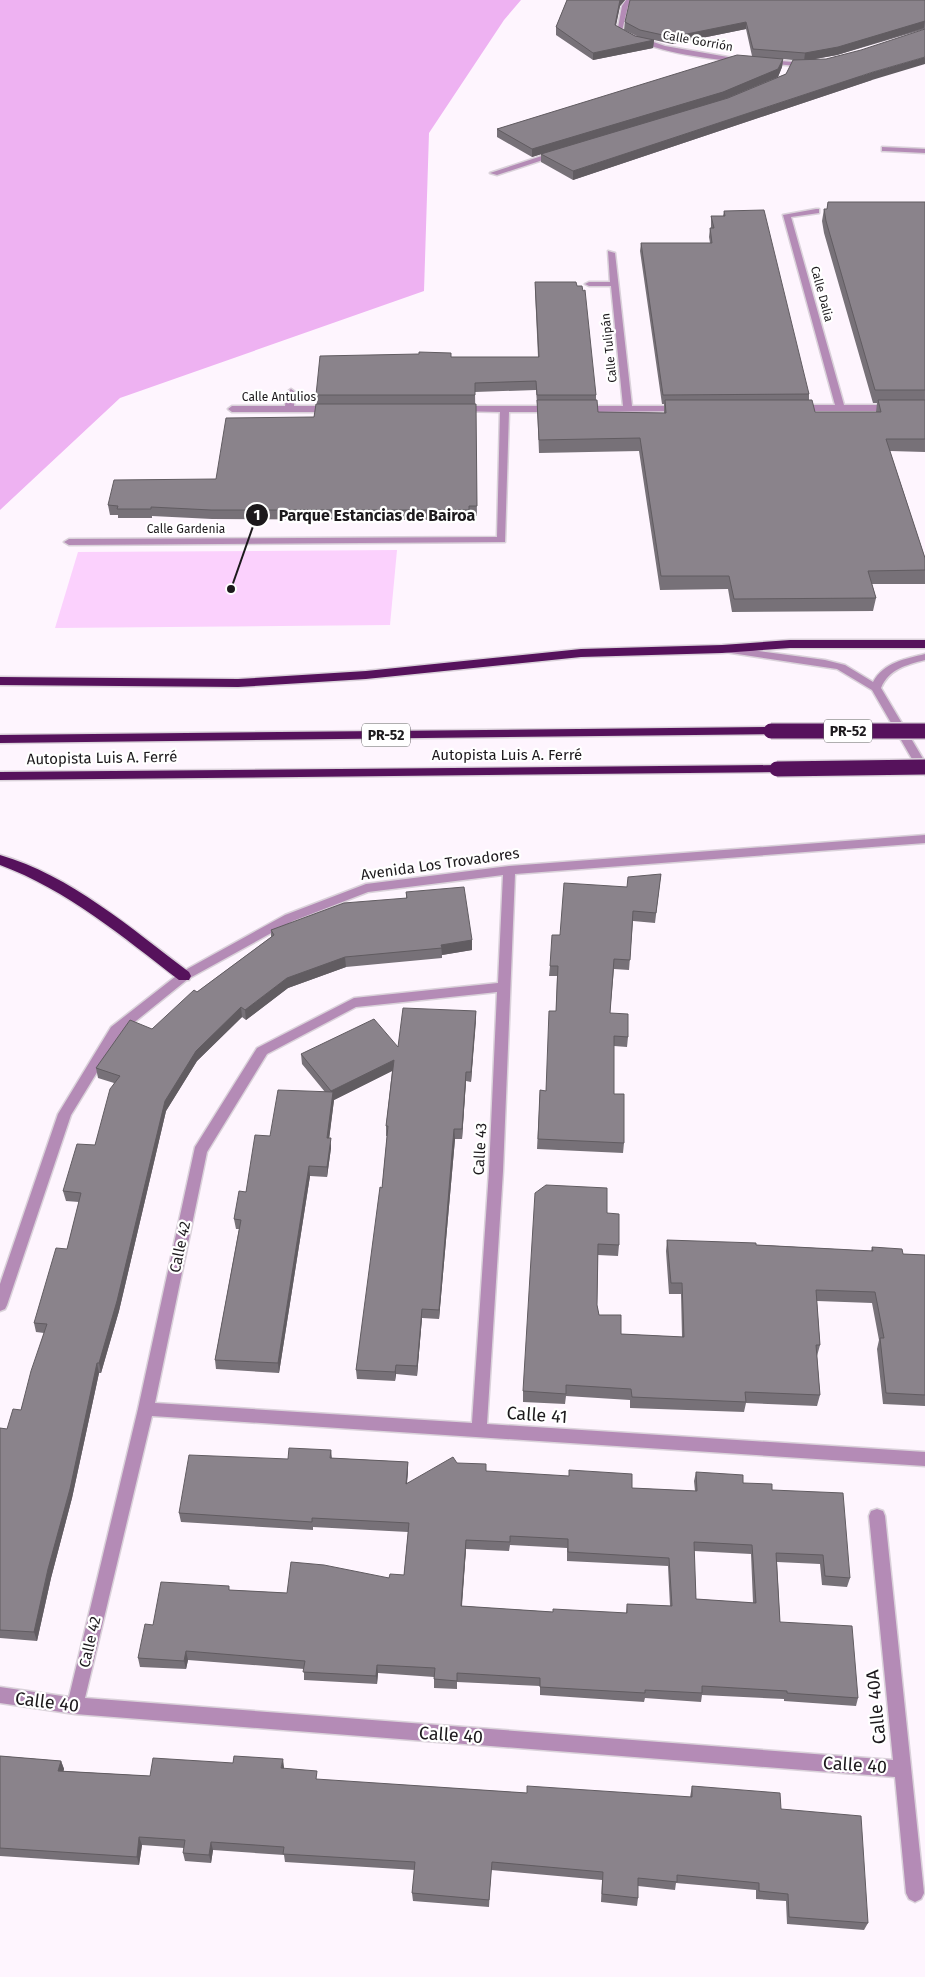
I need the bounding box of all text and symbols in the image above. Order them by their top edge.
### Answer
street label: Calle Gorrión [662,28,734,54]
street label: Calle Dalia [808,265,836,323]
street label: Calle Tulipán [598,313,620,383]
street label: Calle Antulios [242,390,317,404]
callout: Parque Estancias de Bairoa [244,499,486,530]
text: 1 [254,506,260,524]
text: Parque Estancias de Bairoa [279,506,475,525]
street label: Calle Gardenia [147,522,225,536]
road number: PR-52 [824,719,872,742]
road number: PR-52 [362,724,410,746]
street label: Autopista Luis A. Ferré [432,746,582,764]
street label: Autopista Luis A. Ferré [27,748,177,768]
street label: Avenida Los Trovadores [360,844,520,884]
street label: Calle 43 [470,1122,490,1176]
street label: Calle 42 [166,1220,194,1274]
street label: Calle 41 [506,1402,568,1428]
street label: Calle 42 [75,1615,105,1669]
street label: Calle 40A [861,1668,891,1745]
street label: Calle 40 [14,1687,80,1717]
street label: Calle 40 [418,1722,484,1748]
street label: Calle 40 [822,1752,888,1778]

